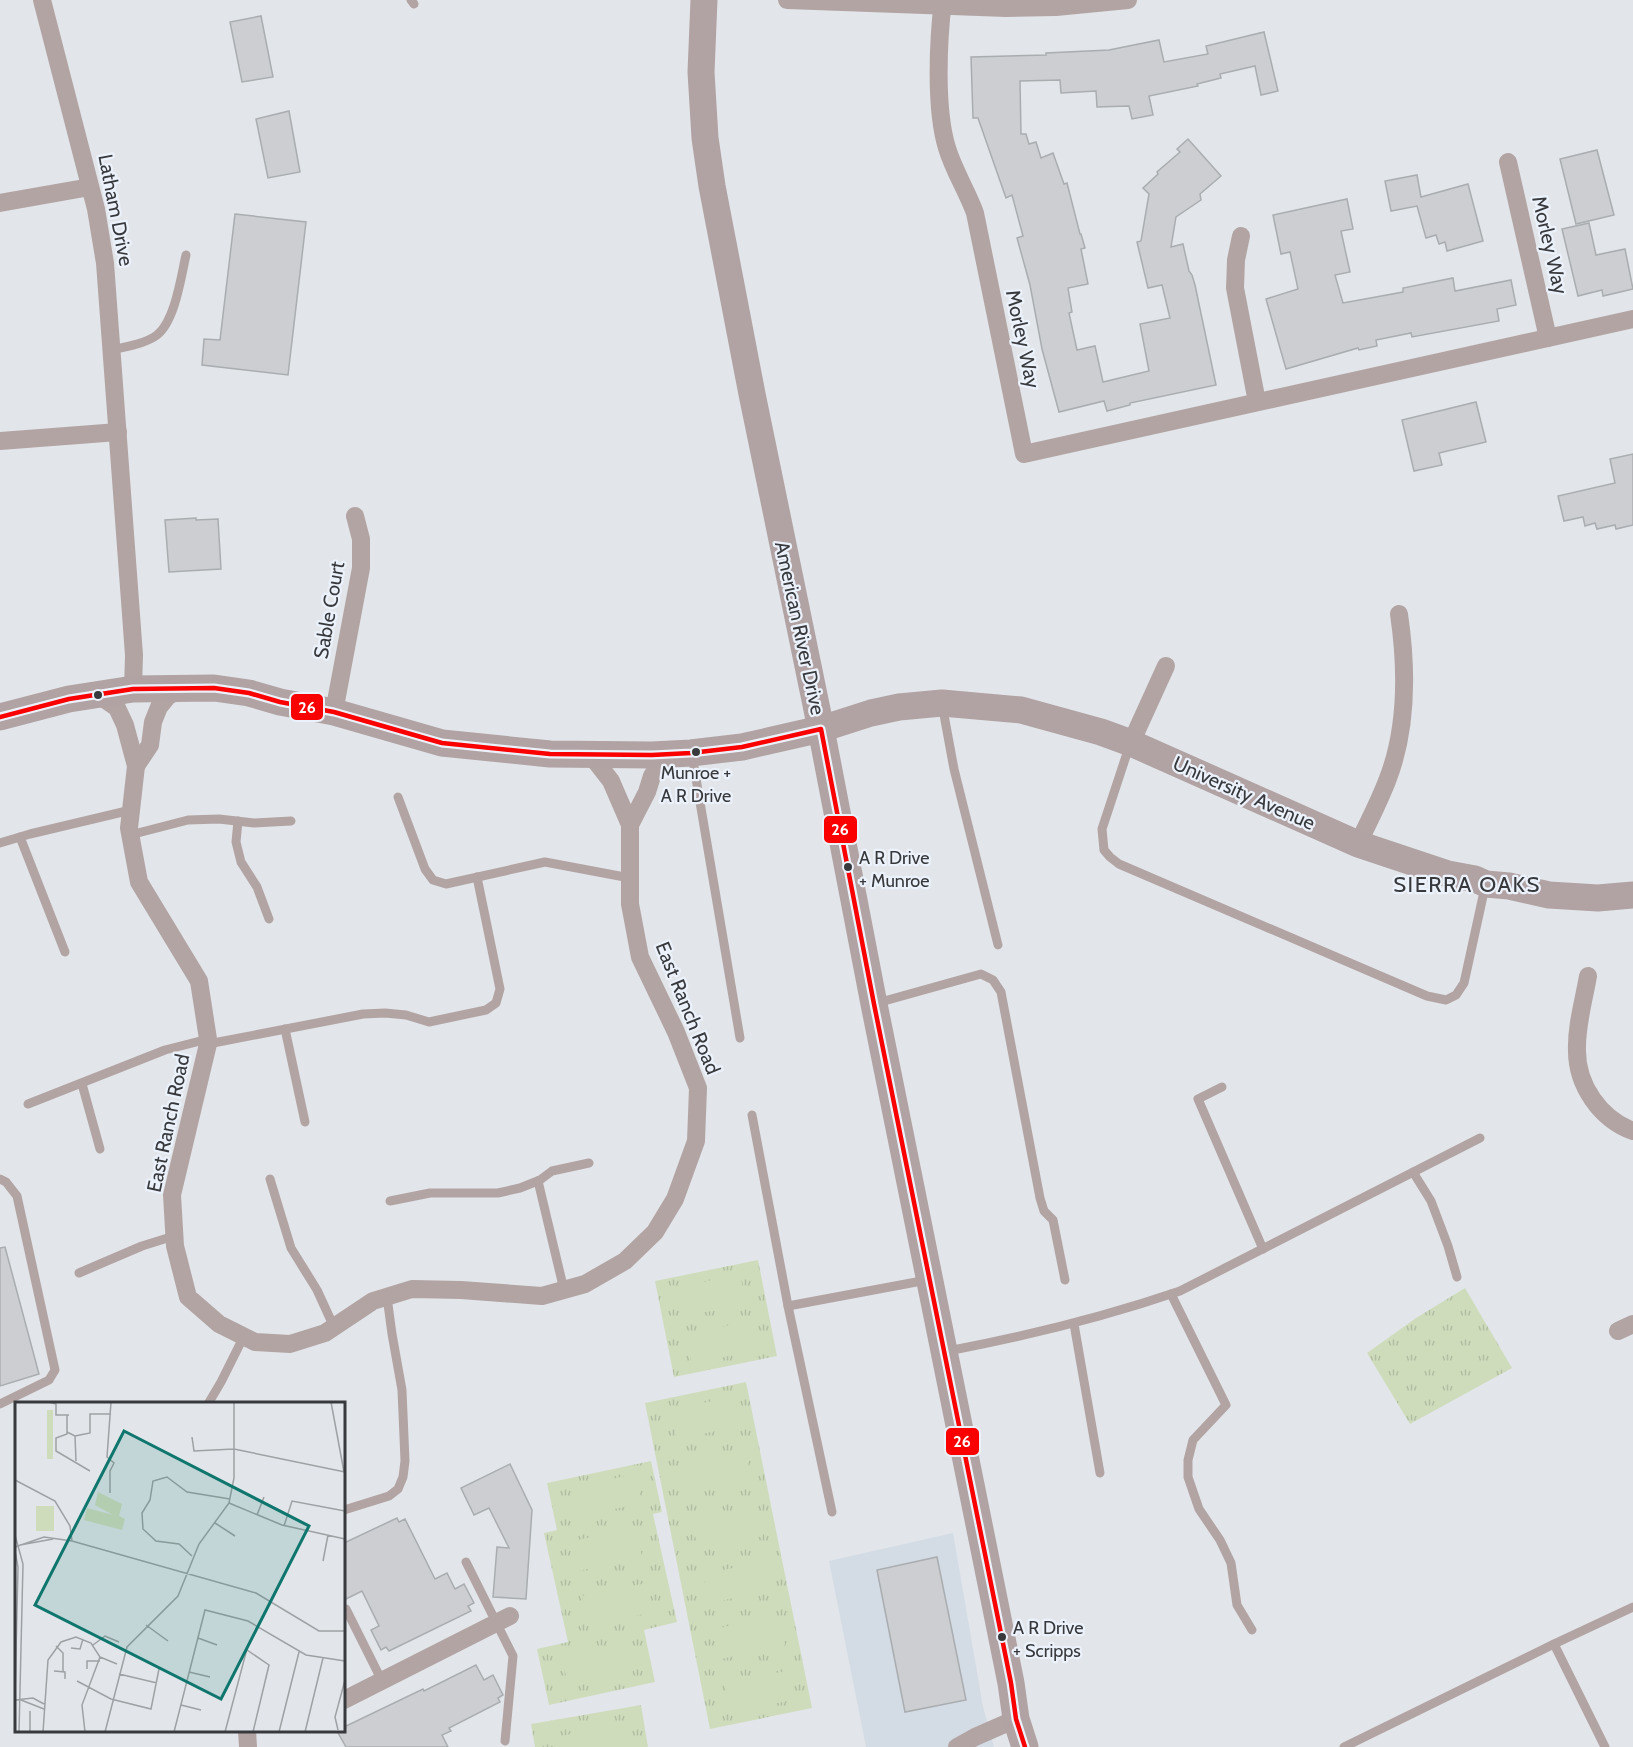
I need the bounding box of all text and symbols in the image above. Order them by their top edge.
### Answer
street label: Latham Drive [93,152,139,268]
street label: Morley Way [1527,194,1573,296]
street label: Morley Way [1001,288,1045,390]
street label: American River Drive [770,539,830,717]
street label: Sable Court [309,559,349,661]
unlabelled marker [92,689,104,701]
line badge: 26 [290,693,324,721]
text: 26 [298,698,316,717]
marker: Munroe + A R Drive [690,746,702,758]
street label: University Avenue [1169,751,1319,835]
place label: Munroe + A R Drive [661,762,731,807]
line badge: 26 [823,815,858,844]
text: 26 [831,820,849,839]
place label: A R Drive + Munroe [859,847,929,892]
marker: A R Drive + Munroe [842,861,854,873]
district label: SIERRA OAKS [1393,871,1541,898]
street label: East Ranch Road [651,938,725,1078]
street label: East Ranch Road [142,1052,194,1194]
inset map [15,1402,345,1732]
line badge: 26 [945,1427,980,1456]
text: 26 [953,1432,971,1451]
place label: A R Drive + Scripps [1013,1617,1083,1662]
marker: A R Drive + Scripps [996,1631,1008,1643]

